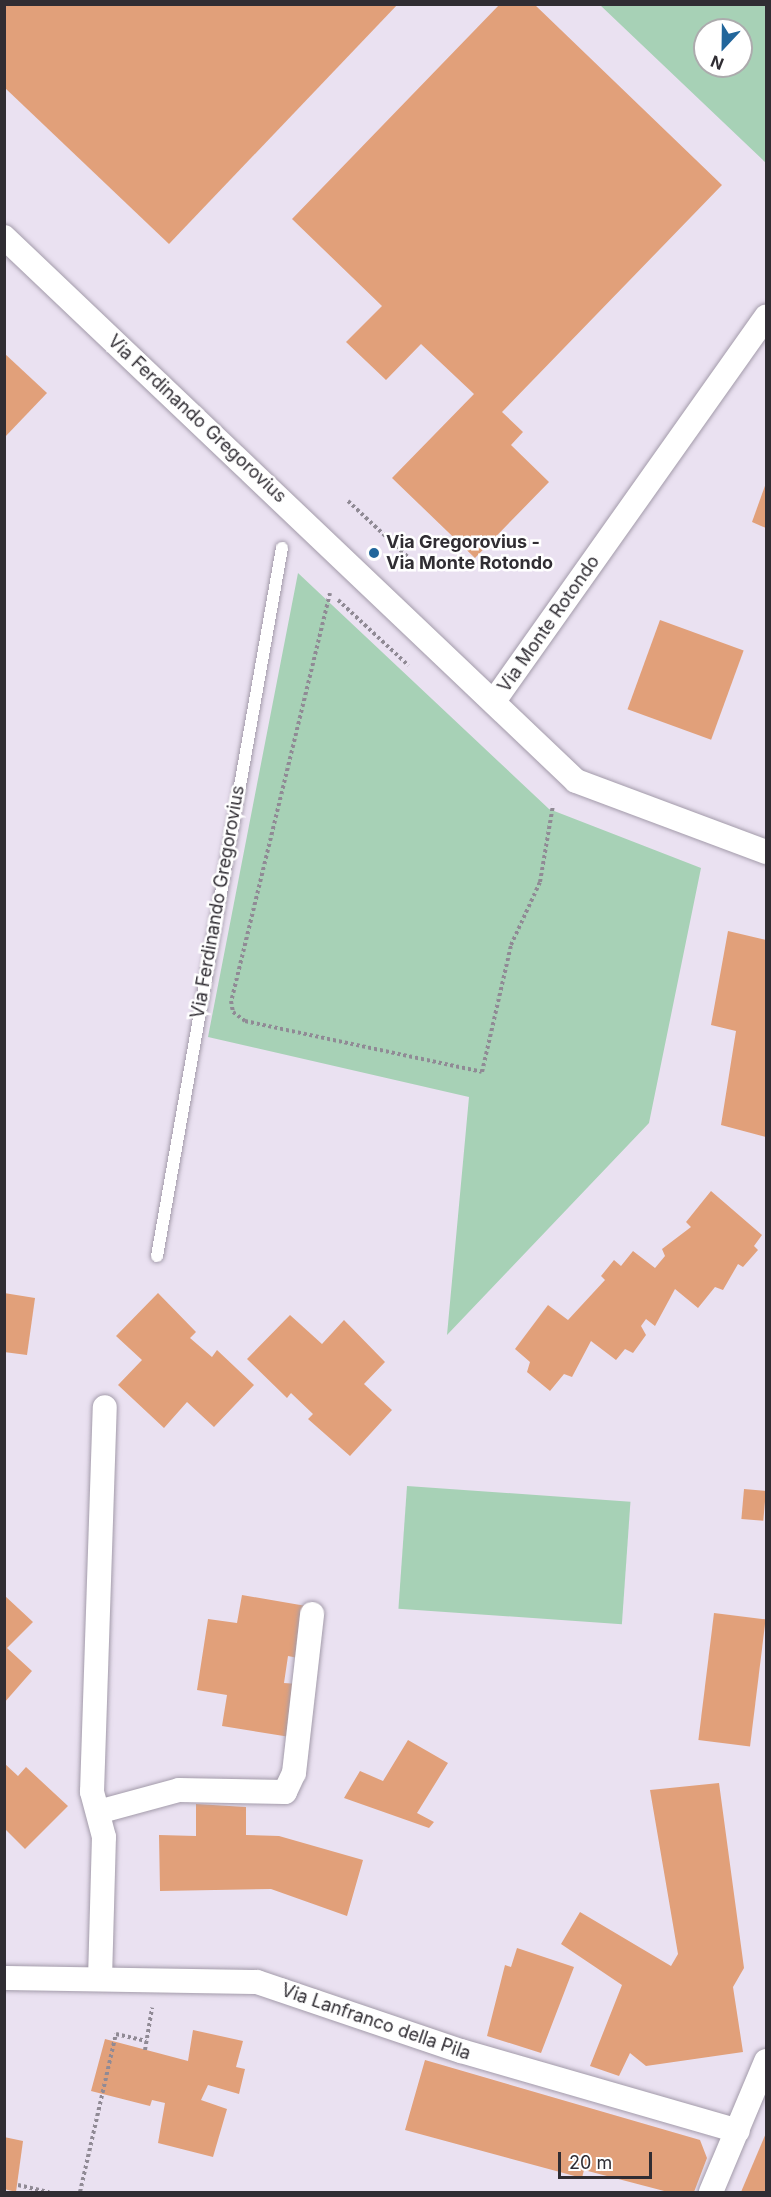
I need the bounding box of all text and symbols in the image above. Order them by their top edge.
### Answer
north arrow [693,18,753,78]
text: N [708,51,726,74]
street label: Via Ferdinando Gregorovius [103,331,291,507]
place label: Via Gregorovius - Via Monte Rotondo [386,532,553,574]
marker: Via Gregorovius - Via Monte Rotondo [367,546,381,560]
street label: Via Monte Rotondo [494,551,604,697]
street label: Via Ferdinando Gregorovius [187,784,249,1020]
street label: Via Lanfranco della Pila [278,1979,474,2065]
scale bar [561,2140,656,2178]
text: 20 m [569,2152,612,2173]

